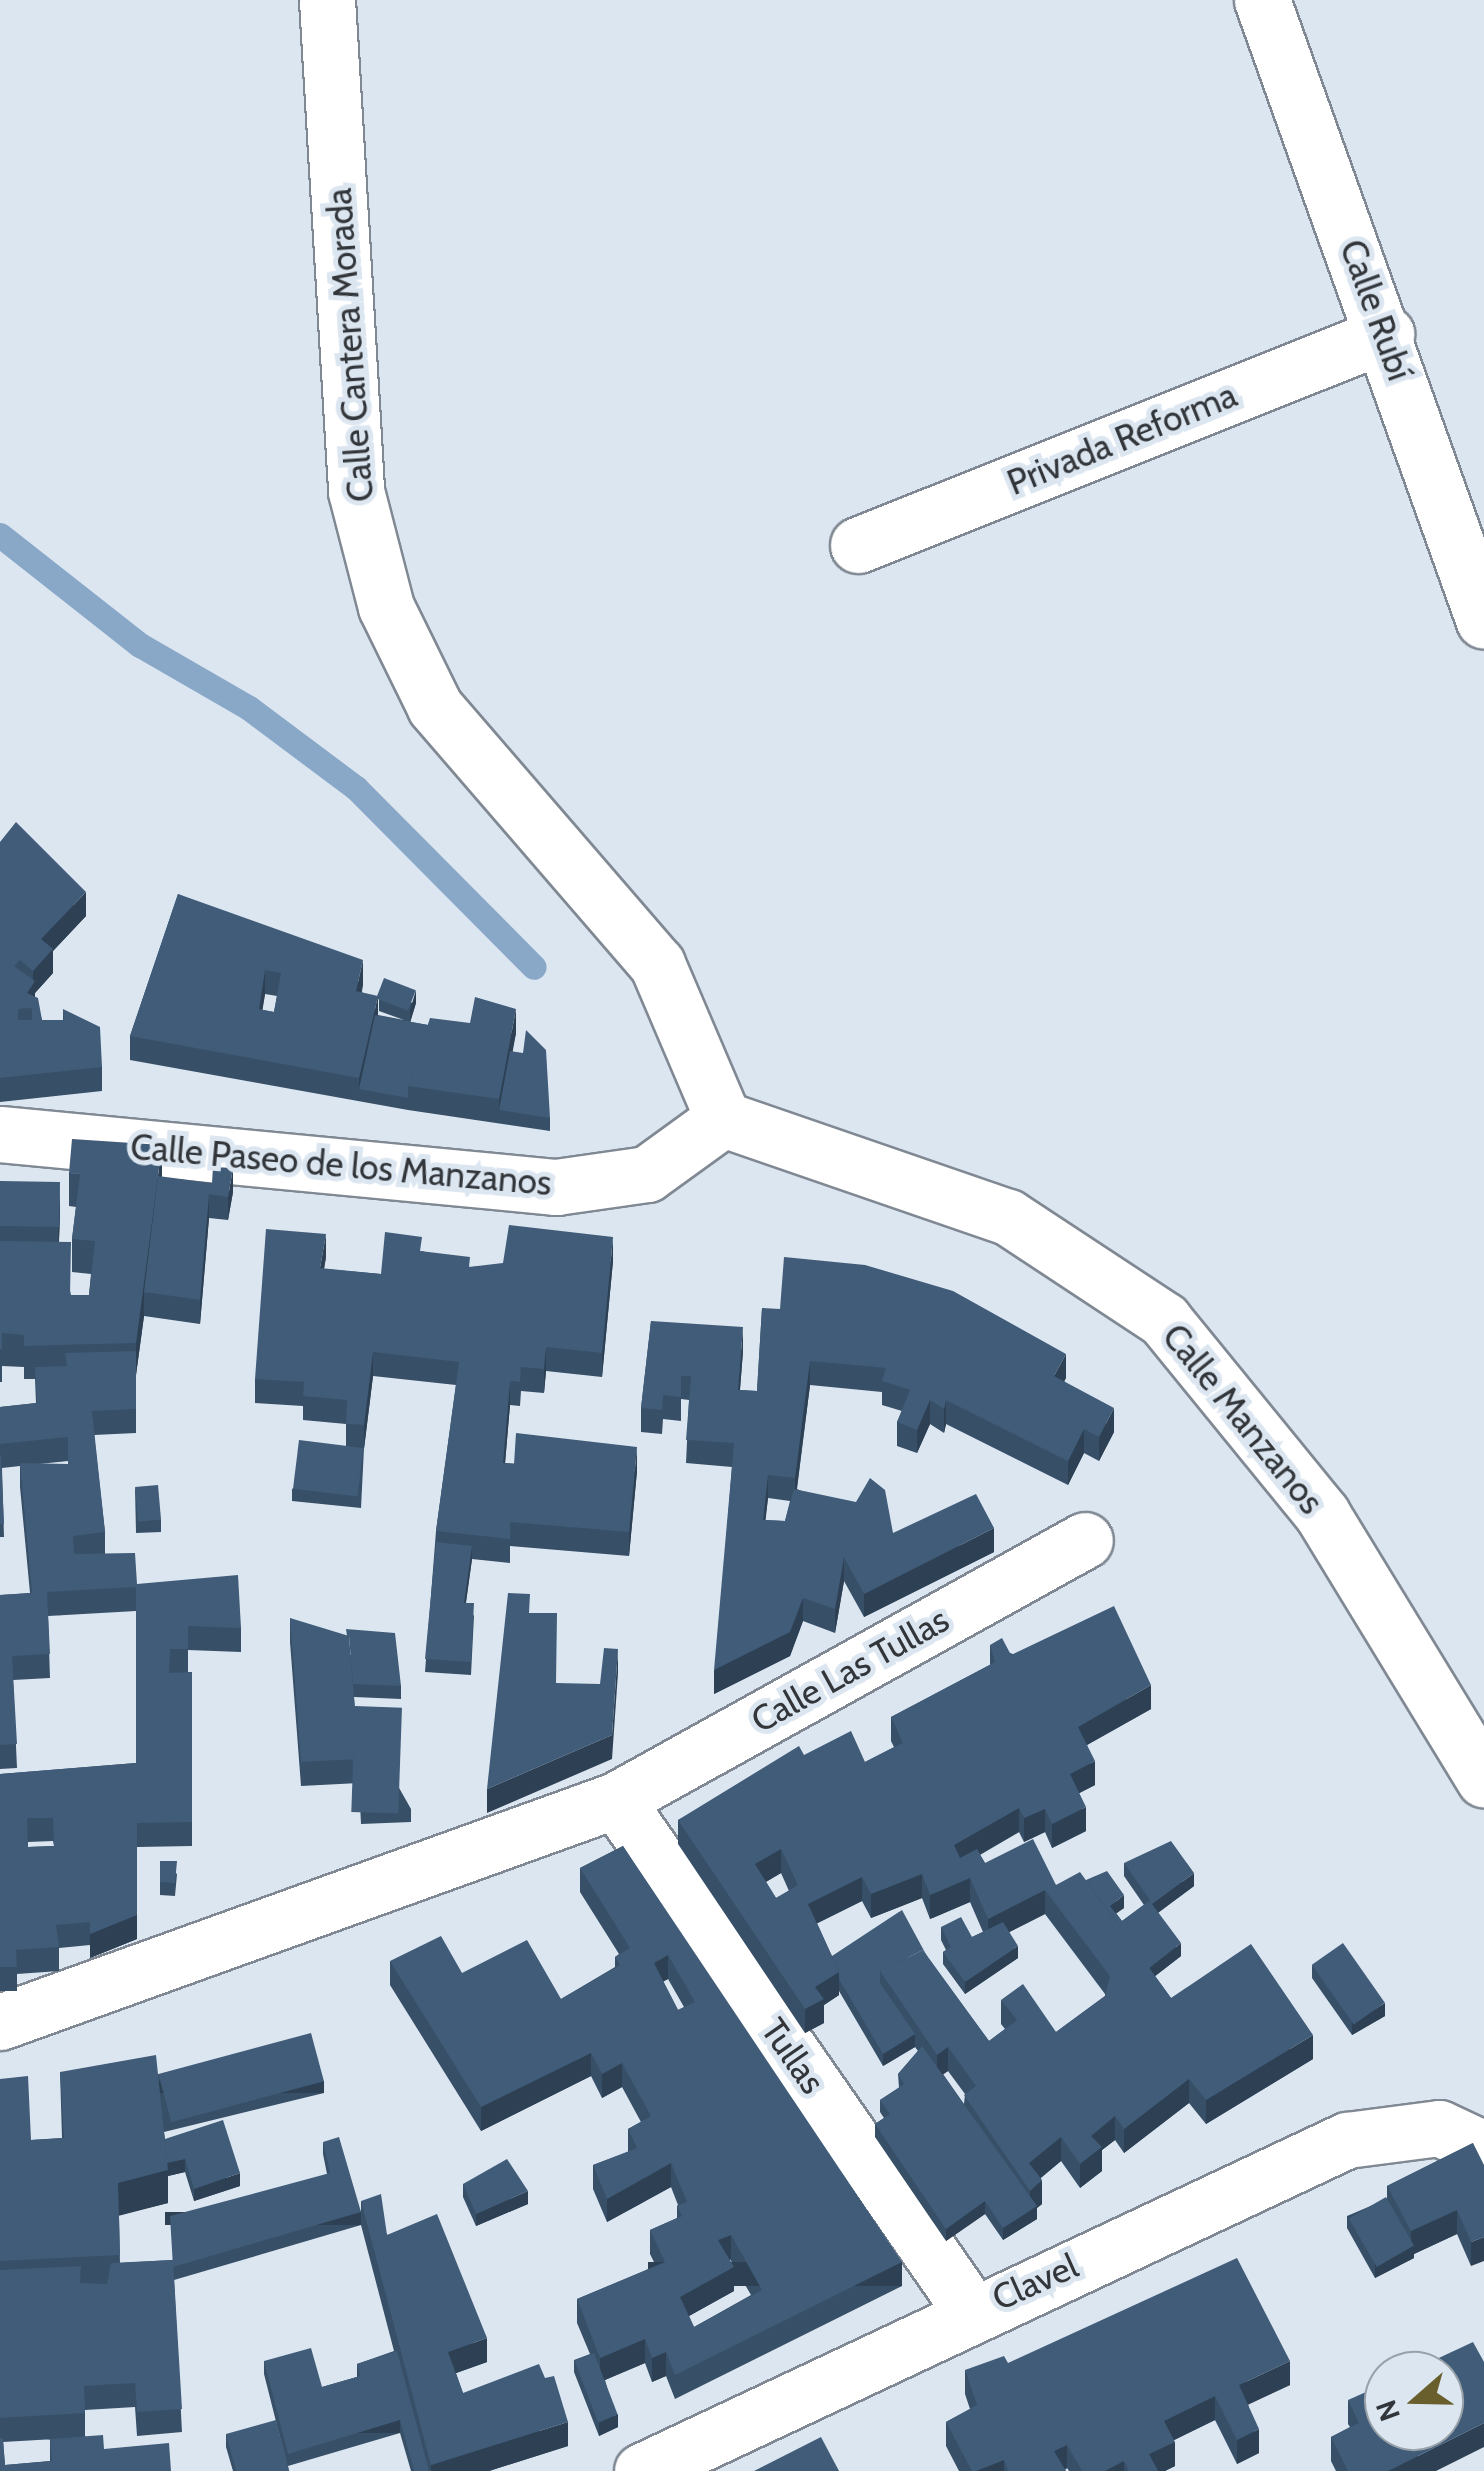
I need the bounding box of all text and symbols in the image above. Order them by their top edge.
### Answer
street label: Calle Cantera Morada [318,187,382,503]
street label: Calle Rubí [1331,234,1421,386]
street label: Privada Reforma [1001,374,1243,504]
street label: Calle Paseo de los Manzanos [129,1126,553,1204]
street label: Calle Manzanos [1154,1316,1332,1522]
street label: Calle Las Tullas [744,1599,956,1741]
street label: Tullas [752,2010,834,2102]
street label: Clavel [986,2245,1084,2319]
north arrow [1364,2351,1464,2451]
text: N [1368,2395,1407,2426]

